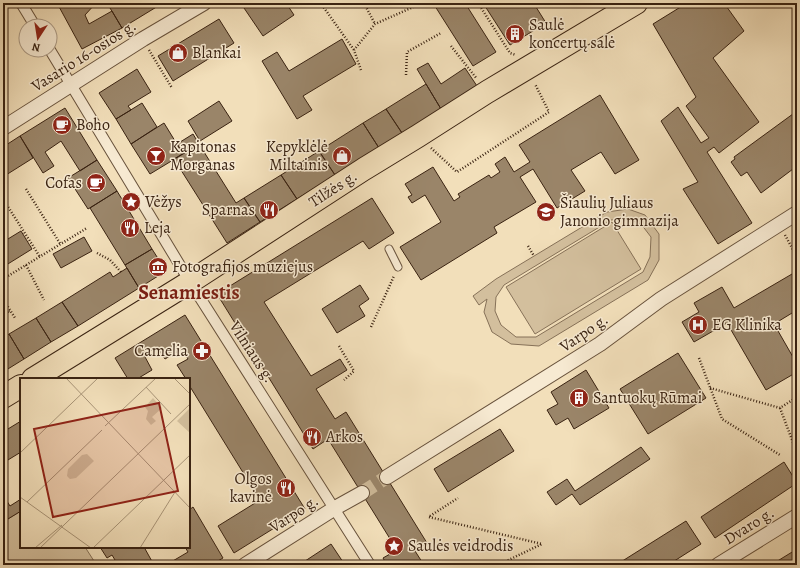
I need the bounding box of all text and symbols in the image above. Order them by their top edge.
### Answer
place label: Saulė koncertų salė [529,14,615,54]
street label: Vasario 16-osios g. [26,15,141,98]
north arrow [18,18,58,58]
building icon: Saulė koncertų salė [504,23,526,45]
text: N [31,39,42,55]
shop icon: Blankai [167,42,189,64]
place label: Blankai [192,42,241,64]
cafe icon: Boho [51,114,73,136]
place label: Boho [76,114,110,136]
place label: Kapitonas Morganas [170,136,236,176]
place label: Kepyklėlė Miltainis [266,136,328,176]
bar icon: Kapitonas Morganas [145,145,167,167]
shop icon: Kepyklėlė Miltainis [331,145,353,167]
street label: Tilžės g. [304,165,362,213]
place label: Cofas [45,172,82,194]
cafe icon: Cofas [85,172,107,194]
place icon: Vėžys [120,191,142,213]
place label: Vėžys [144,191,182,213]
place label: Šiaulių Juliaus Janonio gimnazija [560,192,679,232]
place label: Sparnas [202,199,255,221]
restaurant icon: Sparnas [258,199,280,221]
school or university icon: Šiaulių Juliaus Janonio gimnazija [535,201,557,223]
restaurant icon: Leja [119,217,141,239]
place label: Leja [144,217,171,239]
museum icon: Fotografijos muziejus [147,256,169,278]
place label: Fotografijos muziejus [172,256,313,278]
district label: Senamiestis [138,279,240,306]
street label: Varpo g. [554,309,613,358]
hospital icon: EG Klinika [687,314,709,336]
place label: EG Klinika [712,314,782,336]
street label: Vilniaus g. [223,316,280,387]
place label: Camelia [134,340,189,362]
pharmacy icon: Camelia [191,340,213,362]
inset map [20,378,190,548]
building icon: Santuokų Rūmai [568,387,590,409]
place label: Santuokų Rūmai [593,387,702,409]
restaurant icon: Arkos [301,426,323,448]
place label: Arkos [325,426,363,448]
place label: Olgos kavinė [230,468,272,508]
restaurant icon: Olgos kavinė [275,477,297,499]
street label: Varpo g. [264,490,323,539]
street label: Dvaro g. [720,502,778,550]
place icon: Saulės veidrodis [383,535,405,557]
place label: Saulės veidrodis [408,535,514,557]

